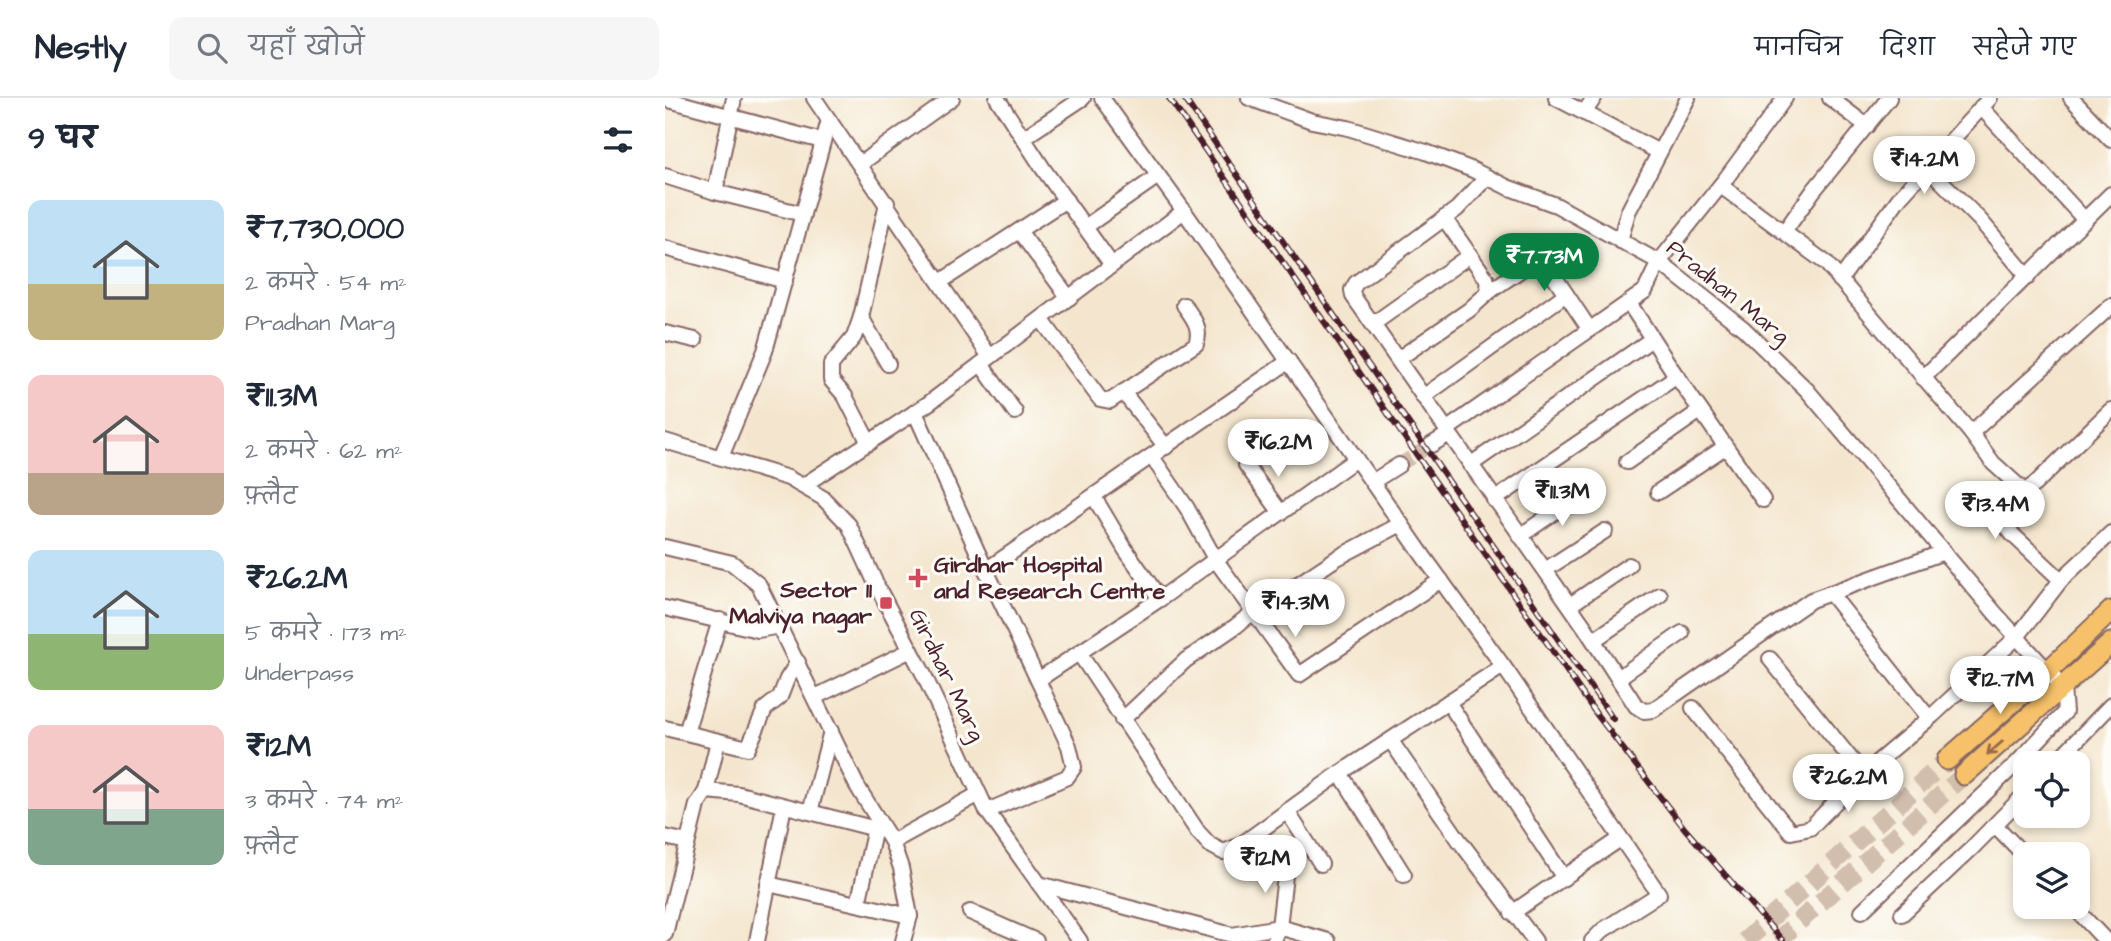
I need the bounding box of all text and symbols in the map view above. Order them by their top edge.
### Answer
search box [169,17,659,80]
text: Nestly [35,25,127,71]
icon: search [193,29,231,67]
text: यहाँ खोजें [249,29,364,65]
text: मानचित्र [1754,31,1842,65]
text: दिशा [1880,31,1935,65]
text: सहेजे गए [1973,31,2076,65]
text: 9 घर [28,118,97,160]
icon: filters [599,121,637,159]
pin: ₹14.2M [1867,136,1981,196]
text: ₹14.2M [1889,143,1959,175]
text: ₹7,730,000 [245,208,404,250]
icon: home [84,228,168,312]
street label: Pradhan Marg [1659,232,1796,352]
pin: ₹7.73M [1487,234,1601,293]
text: ₹7.73M [1505,240,1583,272]
text: 2 कमरे · 54 m² [245,267,407,299]
text: Pradhan Marg [245,307,395,339]
text: ₹11.3M [245,376,318,418]
icon: home [84,403,168,487]
pin: ₹16.2M [1221,420,1335,479]
text: ₹16.2M [1244,426,1312,458]
text: 2 कमरे · 62 m² [245,435,403,467]
pin: ₹11.3M [1505,468,1619,528]
text: ₹11.3M [1534,475,1590,507]
text: फ़्लैट [245,481,297,513]
pin: ₹13.4M [1938,482,2052,541]
text: ₹13.4M [1961,488,2029,520]
place label: Girdhar Hospital and Research Centre [933,549,1166,607]
text: ₹26.2M [245,558,348,600]
marker: Girdhar Hospital and Research Centre [908,568,928,588]
place label: Sector 11 Malviya nagar [729,574,872,634]
icon: home [84,578,168,662]
pin: ₹14.3M [1238,580,1352,639]
text: ₹14.3M [1261,586,1329,618]
marker: Sector 11 Malviya nagar [878,595,894,611]
street label: Girdhar Marg [900,603,993,747]
text: 5 कमरे · 173 m² [245,617,407,649]
pin: ₹12.7M [1943,656,2057,716]
text: Underpass [245,657,354,689]
text: ₹12.7M [1966,663,2034,695]
text: ₹12M [245,726,311,768]
one-way arrow [1986,740,2004,756]
map controls [2013,751,2090,919]
button: locate [2013,751,2090,828]
icon: home [84,753,168,837]
pin: ₹26.2M [1791,754,1905,814]
text: ₹26.2M [1809,761,1887,793]
text: 3 कमरे · 74 m² [245,785,403,817]
text: फ़्लैट [245,831,297,863]
pin: ₹12M [1224,836,1306,895]
text: ₹12M [1240,842,1290,874]
button: layers [2013,842,2090,919]

